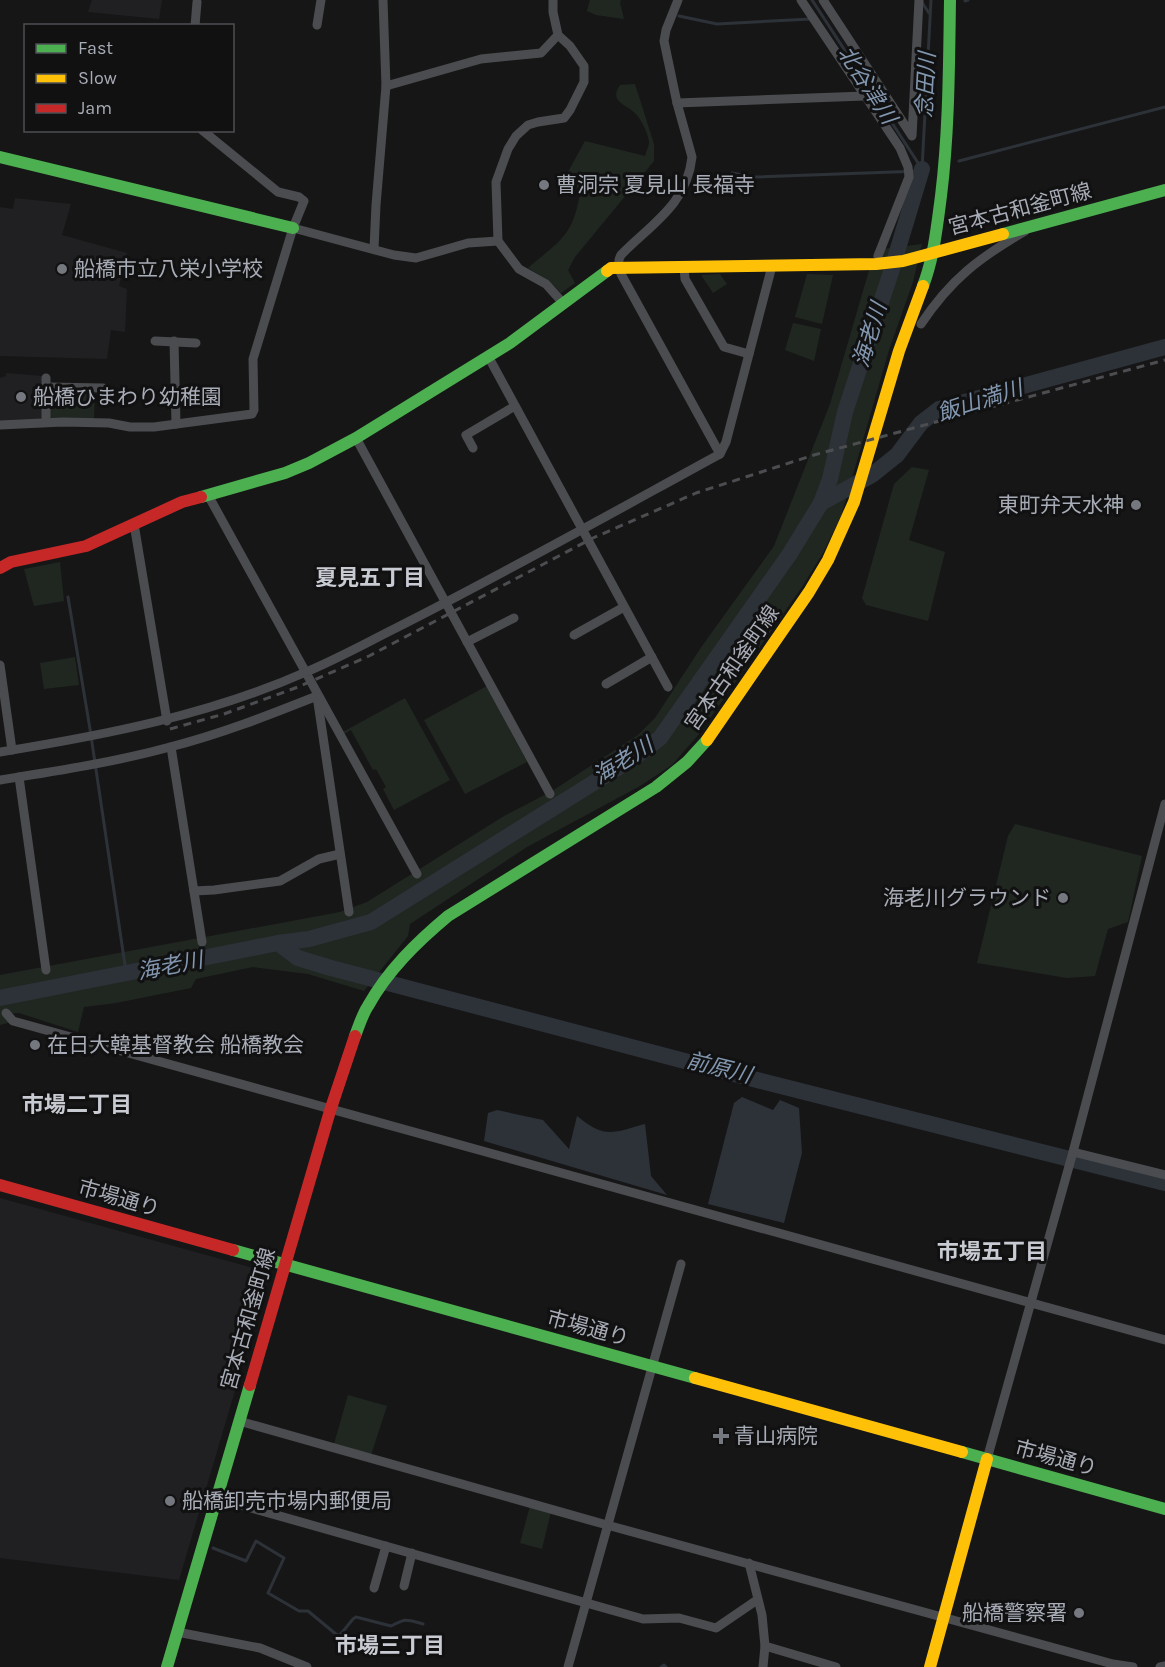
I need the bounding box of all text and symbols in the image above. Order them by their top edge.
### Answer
legend [24,24,234,132]
text: Fast [78,37,113,59]
water label: 北谷津川 [832,41,903,131]
water label: 念田川 [911,49,941,119]
text: Slow [78,67,117,89]
text: Jam [78,97,112,119]
place label: 曹洞宗 夏見山 長福寺 [556,173,755,197]
marker: 曹洞宗 夏見山 長福寺 [537,178,551,192]
street label: 宮本古和釜町線 [946,178,1094,240]
place label: 船橋市立八栄小学校 [74,257,263,281]
marker: 船橋市立八栄小学校 [55,262,69,276]
water label: 海老川 [848,298,893,370]
water label: 飯山満川 [934,374,1028,427]
place label: 船橋ひまわり幼稚園 [33,385,222,409]
marker: 船橋ひまわり幼稚園 [14,390,28,404]
place label: 東町弁天水神 [998,493,1124,517]
marker: 東町弁天水神 [1129,498,1143,512]
district label: 夏見五丁目 [315,565,425,591]
street label: 宮本古和釜町線 [680,601,784,735]
water label: 海老川 [588,731,660,790]
place label: 海老川グラウンド [883,886,1051,910]
marker: 海老川グラウンド [1056,891,1070,905]
water label: 海老川 [135,947,207,985]
place label: 在日大韓基督教会 船橋教会 [47,1033,304,1057]
marker: 在日大韓基督教会 船橋教会 [28,1038,42,1052]
water label: 前原川 [684,1047,756,1089]
district label: 市場二丁目 [22,1092,132,1118]
street label: 市場通り [75,1175,163,1221]
district label: 市場五丁目 [937,1239,1047,1265]
street label: 宮本古和釜町線 [216,1245,280,1393]
street label: 市場通り [544,1306,632,1350]
place label: 青山病院 [734,1424,818,1448]
marker: 青山病院 [712,1427,730,1445]
street label: 市場通り [1012,1436,1100,1480]
place label: 船橋卸売市場内郵便局 [182,1489,392,1513]
marker: 船橋卸売市場内郵便局 [163,1494,177,1508]
place label: 船橋警察署 [962,1601,1067,1625]
marker: 船橋警察署 [1072,1606,1086,1620]
district label: 市場三丁目 [335,1633,445,1659]

